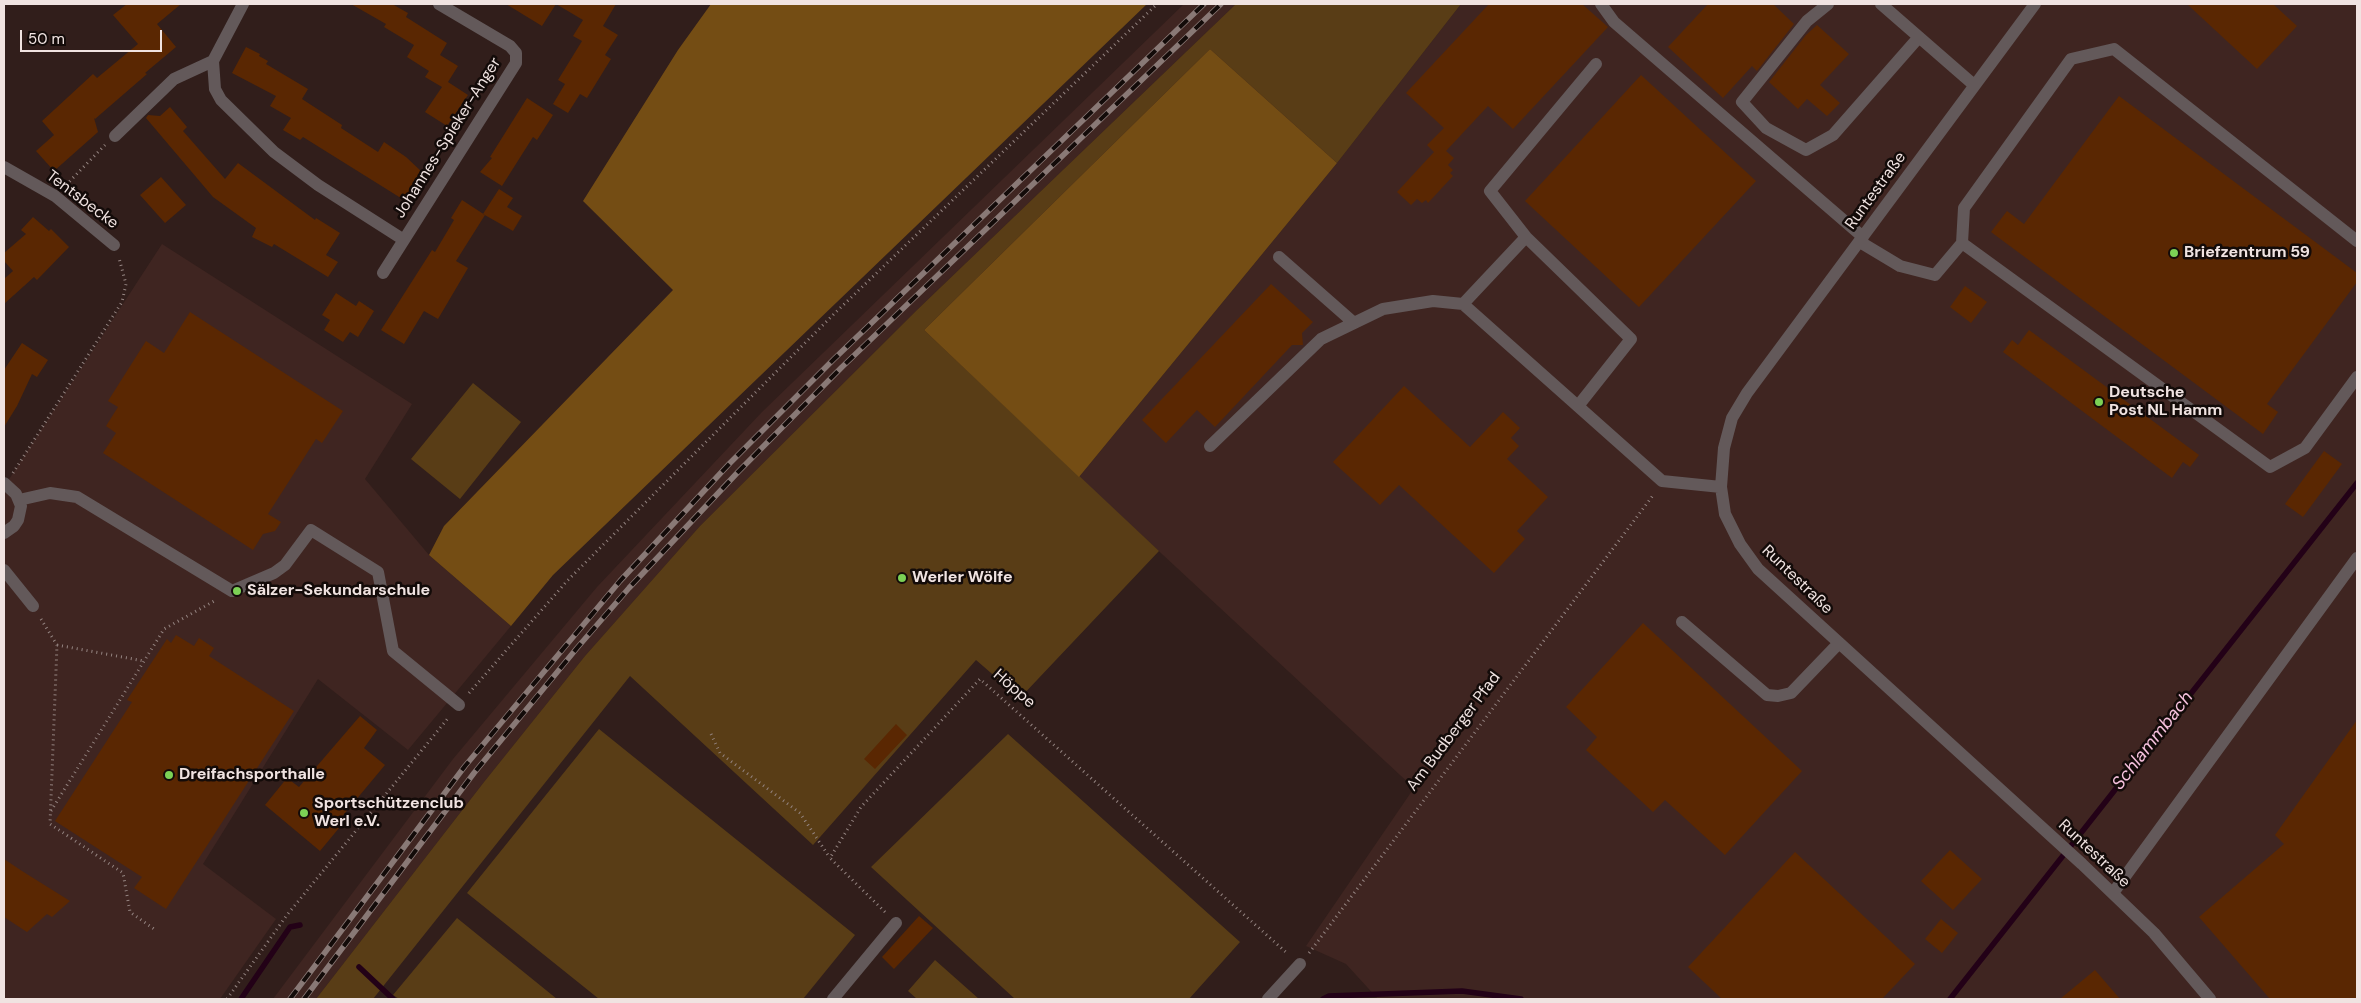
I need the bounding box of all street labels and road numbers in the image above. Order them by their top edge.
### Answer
street label: Johannes-Spieker-Anger [391,54,505,222]
street label: Runtestraße [1841,149,1911,233]
street label: Tentsbecke [42,167,122,233]
street label: Runtestraße [1758,541,1836,619]
street label: Höppe [989,666,1039,712]
street label: Am Budberger Pfad [1403,669,1505,795]
street label: Runtestraße [2054,816,2134,892]

